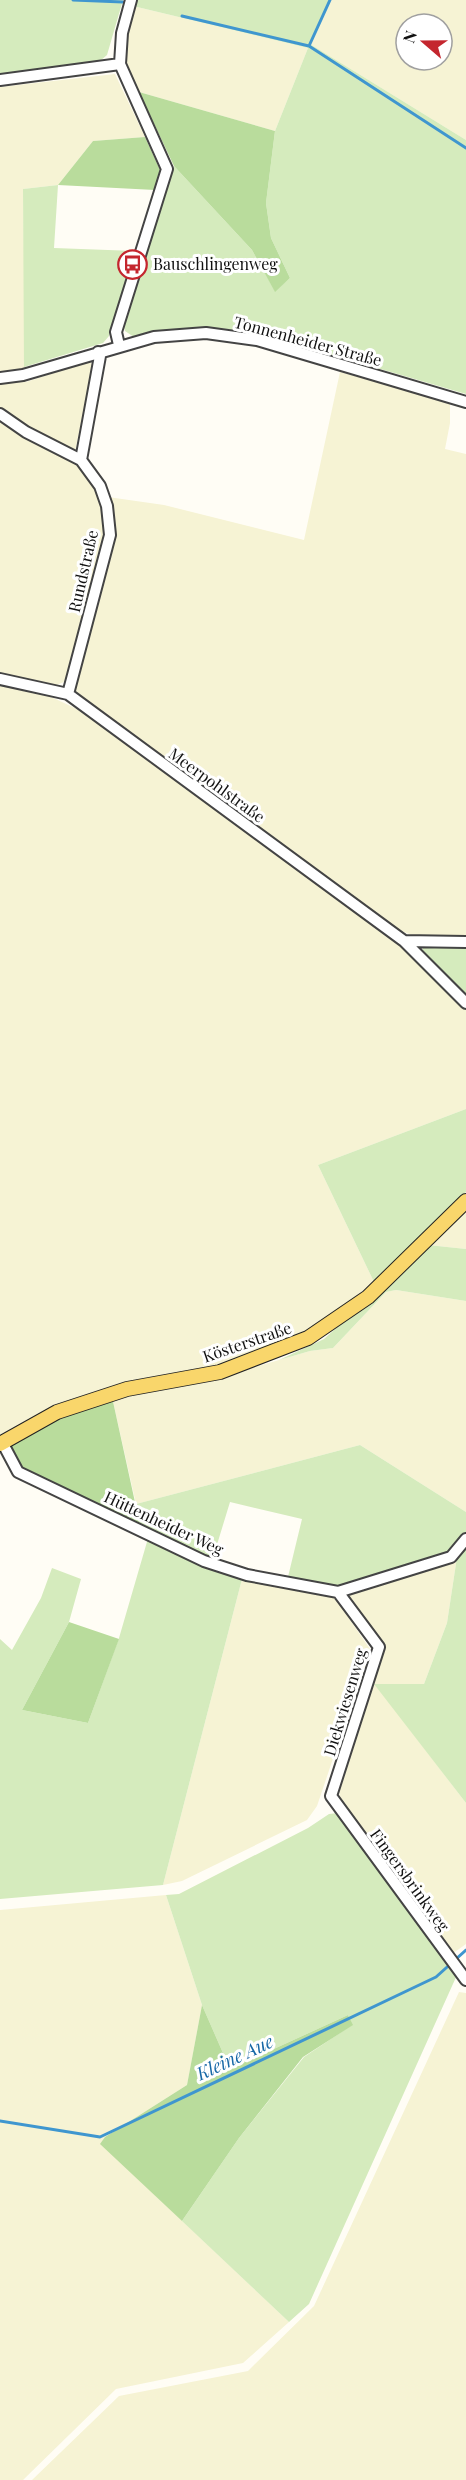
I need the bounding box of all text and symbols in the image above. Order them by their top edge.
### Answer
north arrow [394,12,454,72]
text: N [398,27,421,46]
bus stop icon: Bauschlingenweg [116,248,148,280]
place label: Bauschlingenweg [153,253,278,274]
street label: Tonnenheider Straße [232,311,384,370]
street label: Rundstraße [63,528,102,614]
street label: Meerpohlstraße [165,743,270,827]
street label: Kösterstraße [200,1317,294,1367]
street label: Hüttenheider Weg [101,1486,228,1560]
street label: Diekwiesenweg [318,1645,371,1758]
street label: Fingersbrinkweg [366,1824,455,1936]
water label: Kleine Aue [191,2029,277,2086]

